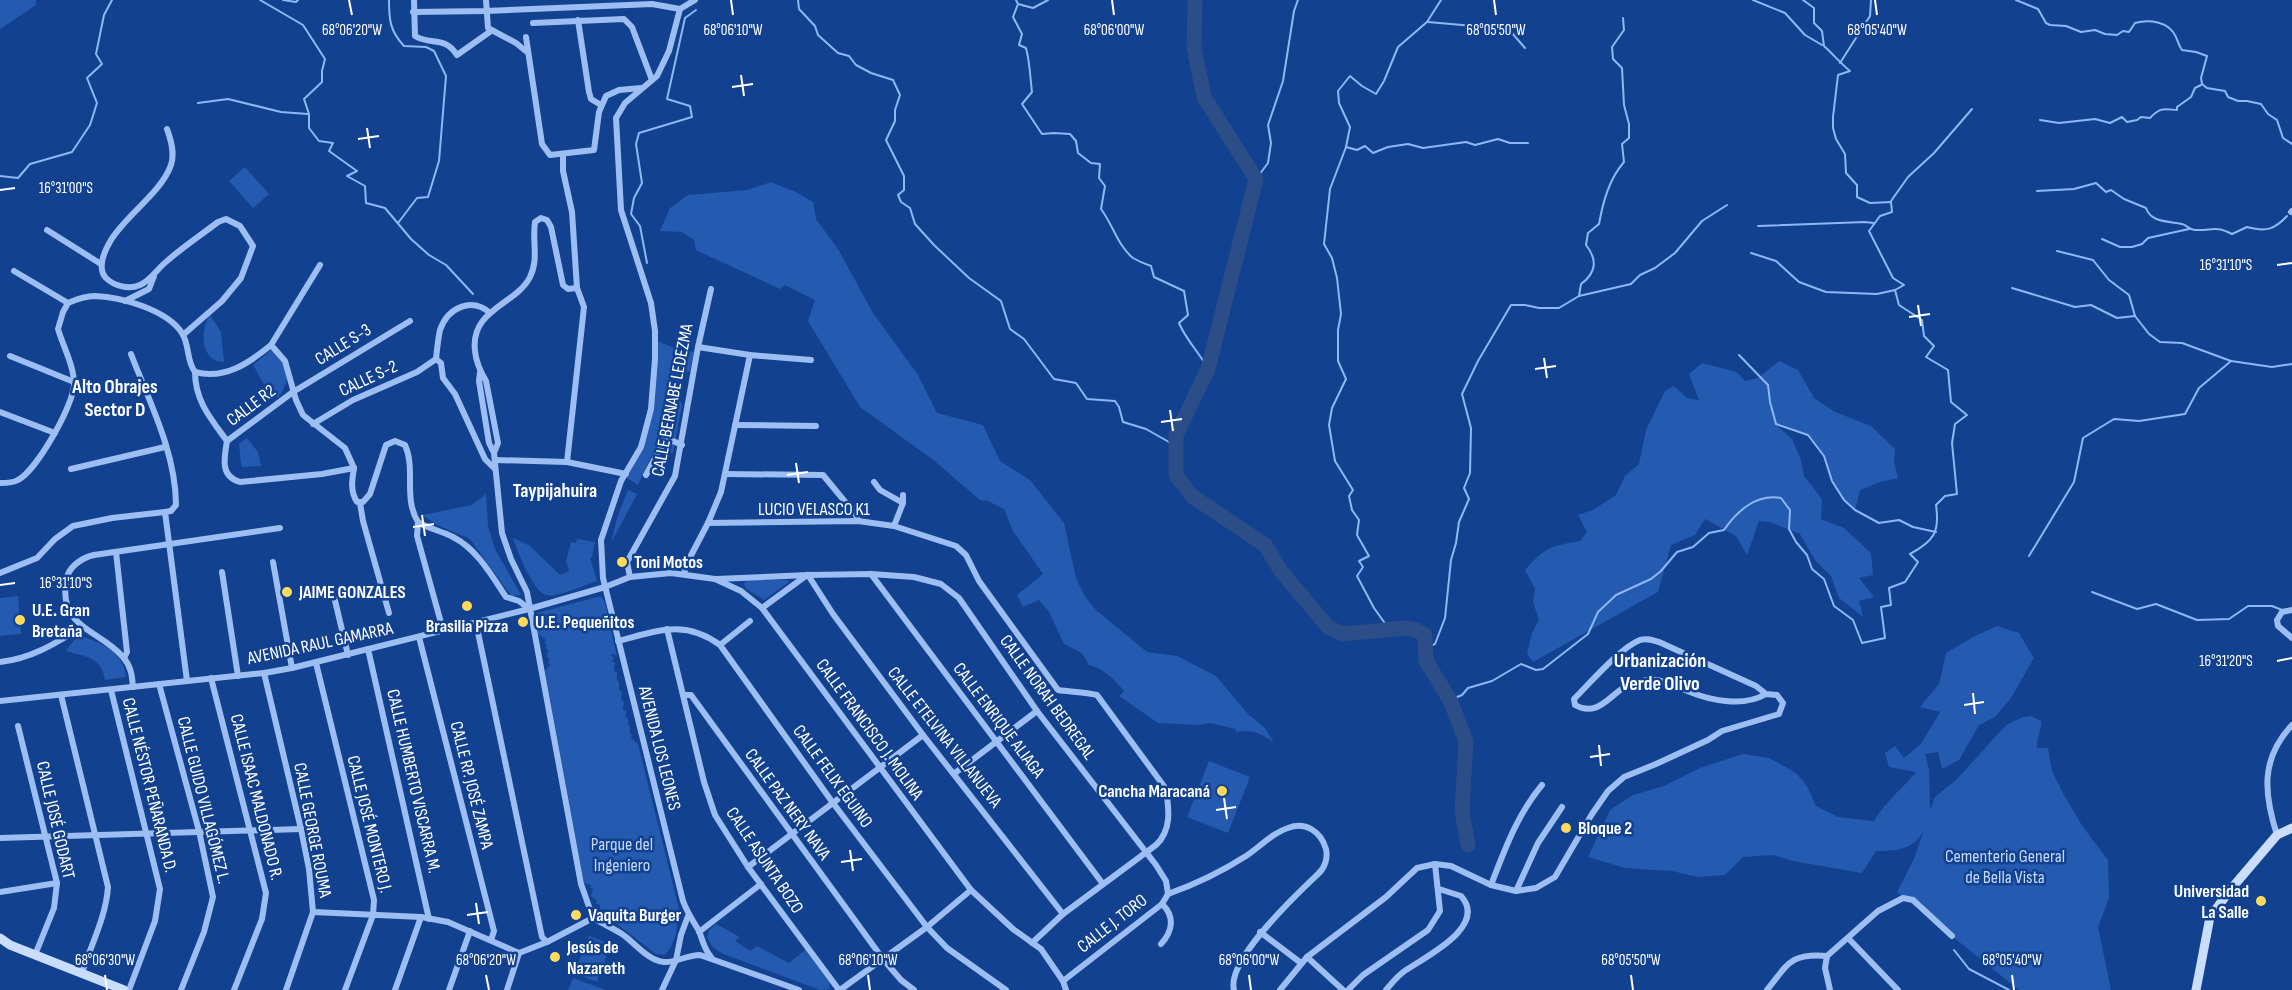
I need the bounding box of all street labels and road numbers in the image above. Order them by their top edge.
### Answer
street label: CALLE S-3 [311,319,375,370]
street label: CALLE BERNABE LEDEZMA [647,322,698,478]
street label: CALLE S-2 [336,356,401,401]
street label: CALLE R2 [223,380,280,431]
street label: LUCIO VELASCO K1 [758,499,871,520]
street label: AVENIDA RAUL GAMARRA [244,618,395,669]
street label: CALLE NORAH BEDREGAL [995,631,1100,764]
street label: CALLE FRANCISCO J. MOLINA [811,655,928,804]
street label: CALLE ENRIQUE ALIAGA [948,658,1049,782]
street label: CALLE ETELVINA VILLANUEVA [883,663,1006,812]
street label: AVENIDA LOS LEONES [634,683,685,813]
street label: CALLE HUMBERTO VISCARRA M. [382,687,445,875]
street label: CALLE NÉSTOR PEÑARANDA D. [118,696,181,875]
street label: CALLE ISAAC MALDONADO R. [226,712,287,882]
street label: CALLE GUIDO VILLAGÓMEZ L. [173,714,234,886]
street label: CALLE RP. JOSÉ ZAMPA [445,719,498,851]
street label: CALLE FELIX EGUINO [788,721,877,832]
street label: CALLE PAZ NERY NAVA [740,745,835,864]
street label: CALLE JOSÉ MONTERO J. [342,753,397,895]
street label: CALLE JOSÉ GODART [32,759,79,881]
street label: CALLE GEORGE ROUMA [289,761,336,900]
street label: CALLE ASUNTA BOZO [721,803,808,917]
street label: CALLE J. TORO [1073,890,1151,957]

